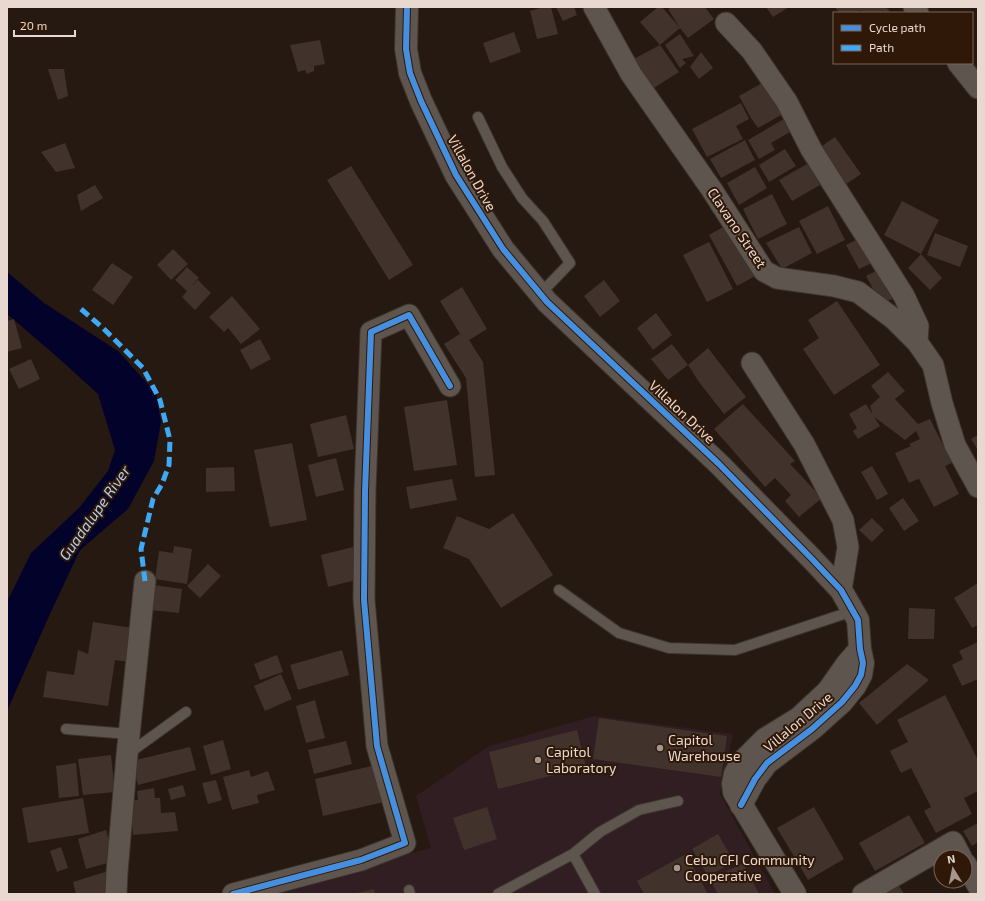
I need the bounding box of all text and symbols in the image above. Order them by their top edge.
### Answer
scale bar [14,12,75,38]
legend [833,12,973,64]
text: 20 m [20,18,47,32]
text: Cycle path [869,20,926,34]
text: Path [869,40,894,54]
street label: Villalon Drive [444,132,500,214]
street label: Clavano Street [704,184,770,271]
street label: Villalon Drive [646,377,719,447]
water label: Guadalupe River [55,461,134,563]
street label: Villalon Drive [760,688,836,755]
place label: Capitol Warehouse [668,731,740,764]
place label: Capitol Laboratory [546,743,617,776]
marker: Capitol Warehouse [655,743,665,753]
marker: Capitol Laboratory [533,755,543,765]
north arrow [933,849,973,889]
place label: Cebu CFI Community Cooperative [685,851,815,884]
text: N [946,852,956,866]
marker: Cebu CFI Community Cooperative [672,863,682,873]

